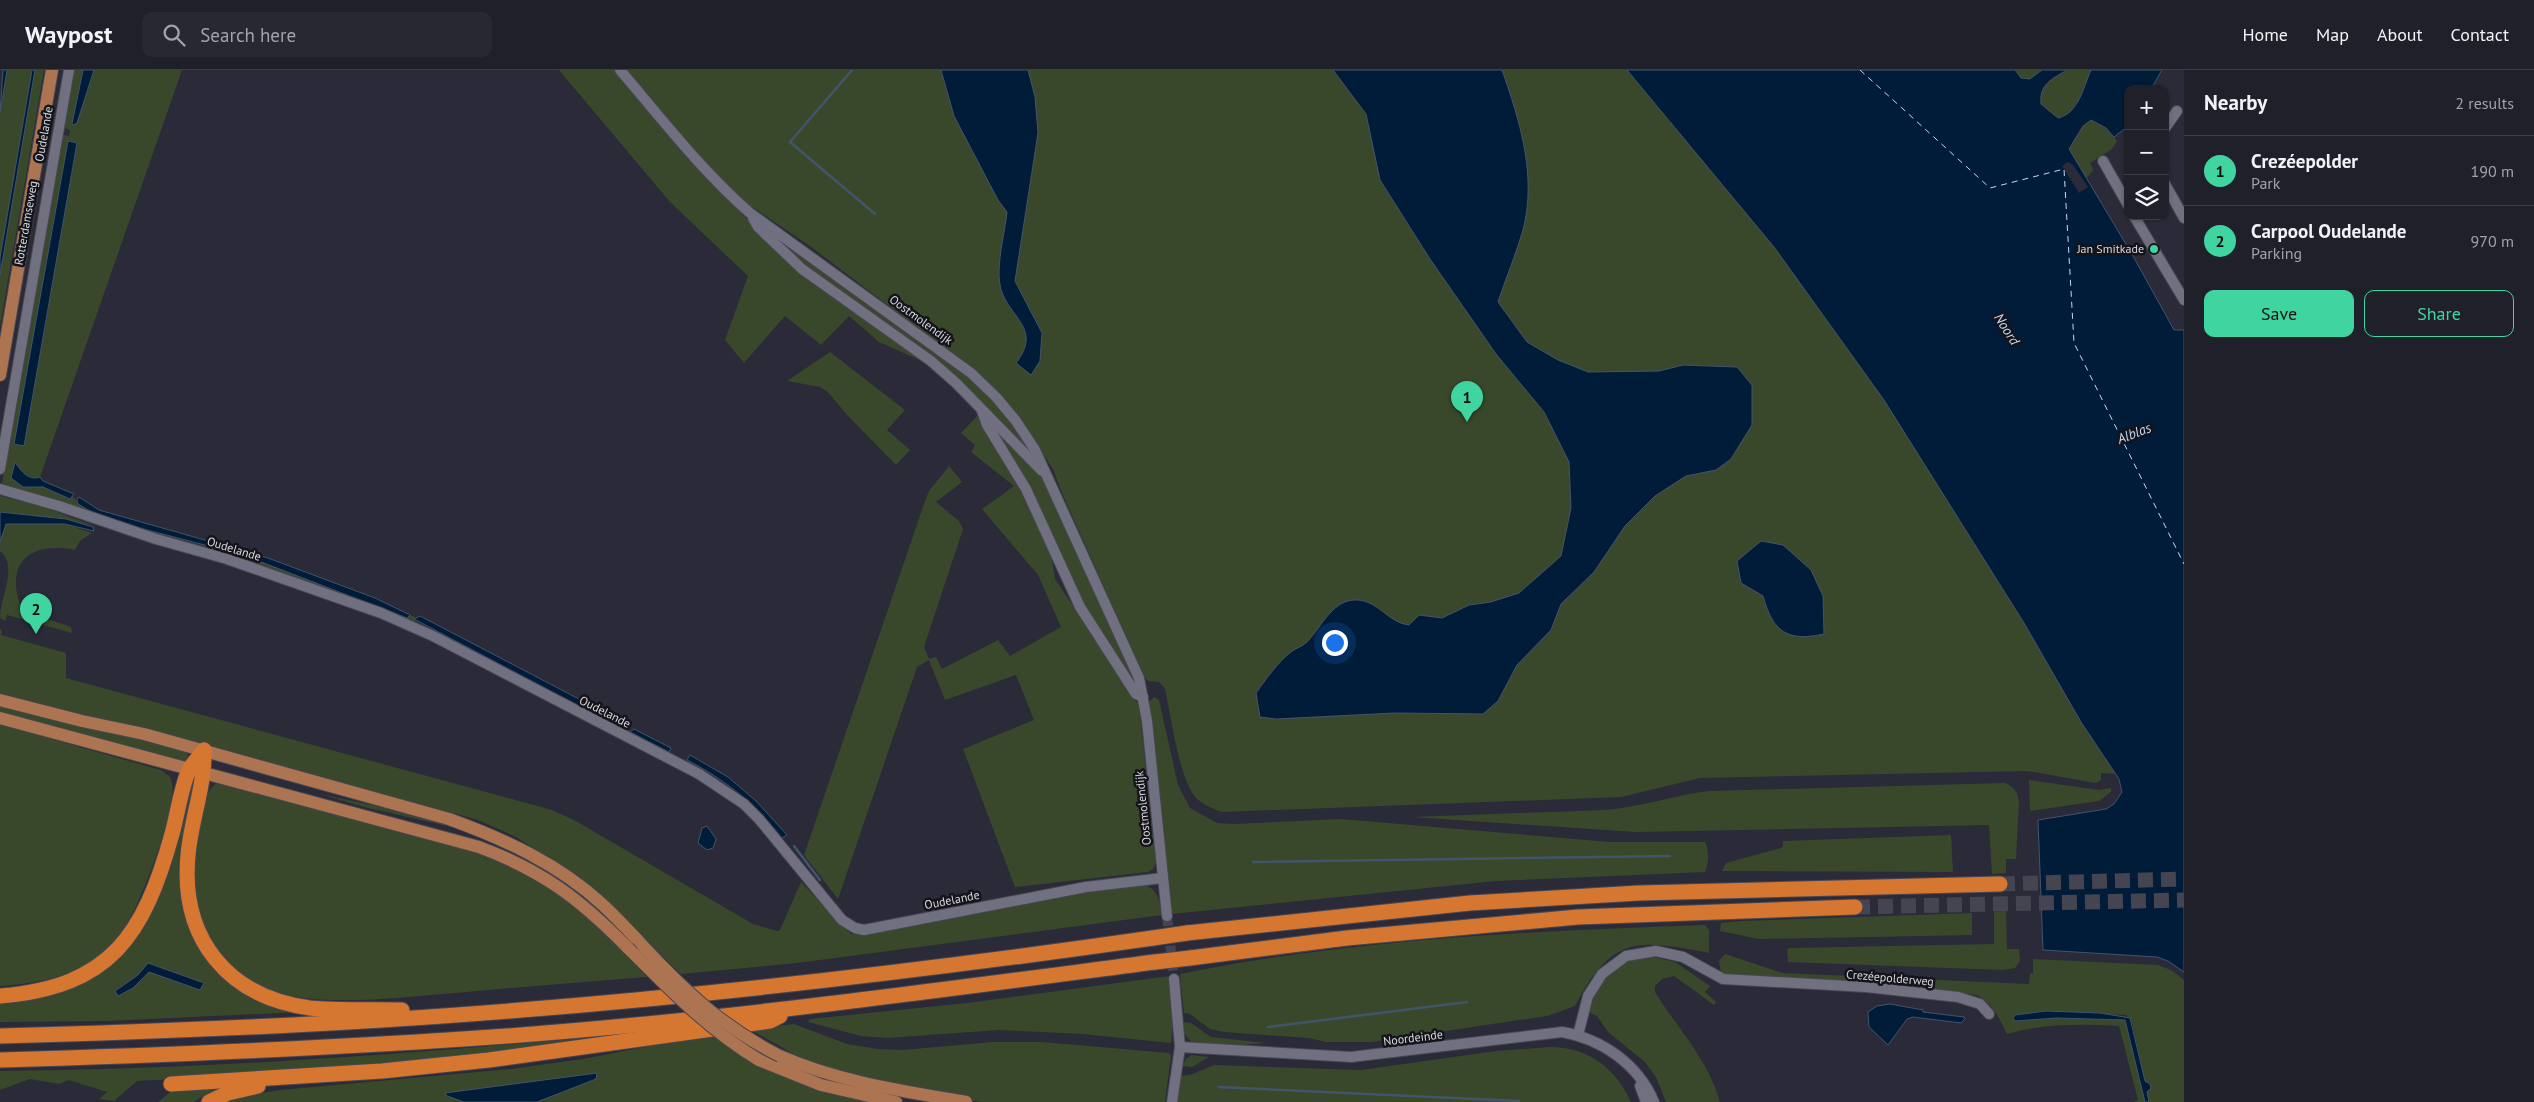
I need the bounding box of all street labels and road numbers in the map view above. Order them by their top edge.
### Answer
street label: Oudelande [31,105,56,163]
street label: Rotterdamseweg [11,180,40,266]
street label: Oostmolendijk [887,292,956,348]
street label: Oudelande [205,533,263,564]
street label: Oudelande [577,692,633,731]
street label: Oostmolendijk [1131,770,1154,846]
street label: Oudelande [923,887,981,912]
street label: Crezéepolderweg [1846,966,1935,989]
street label: Noordeinde [1382,1026,1444,1049]

